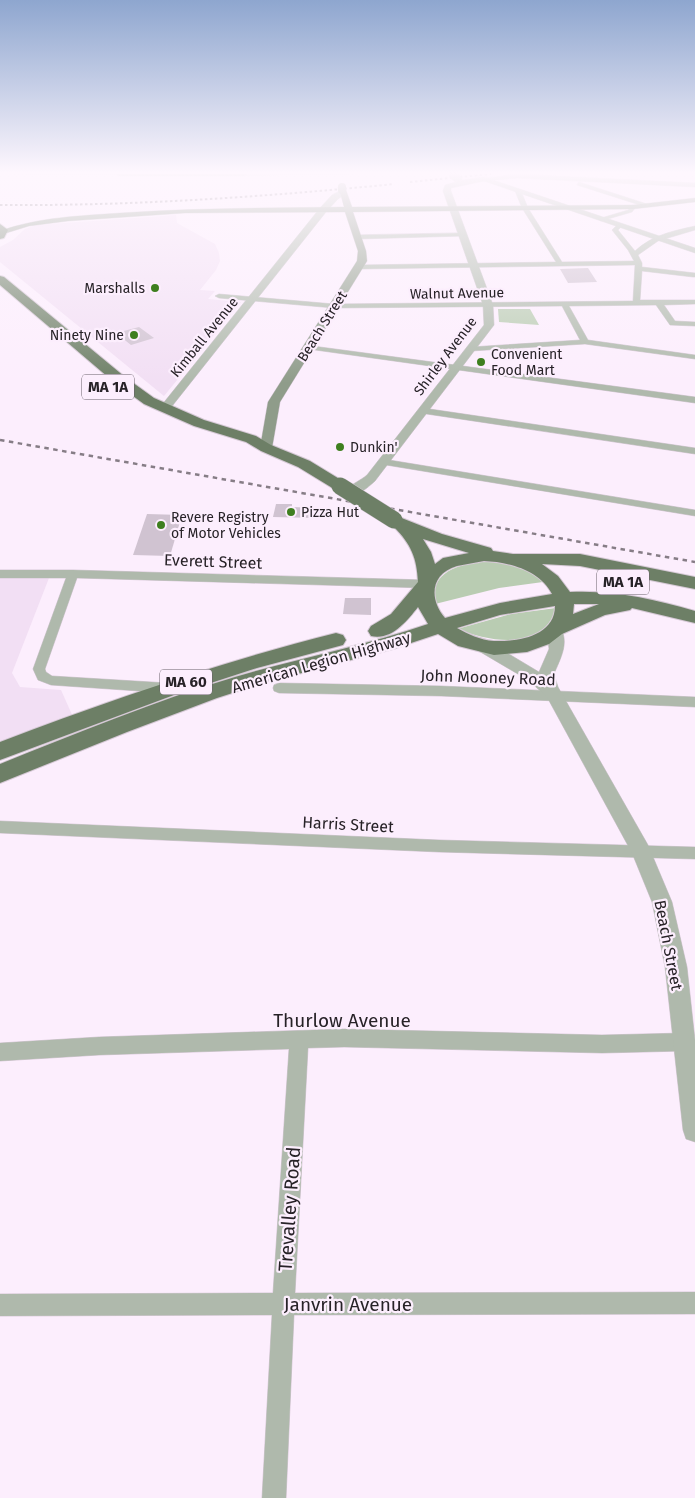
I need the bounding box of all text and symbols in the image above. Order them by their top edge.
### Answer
place label: Marshalls [84,280,145,297]
marker: Marshalls [149,282,161,294]
street label: Walnut Avenue [410,284,504,303]
street label: Beach Street [294,287,351,365]
street label: Kimball Avenue [167,294,242,381]
street label: Shirley Avenue [410,314,480,399]
place label: Ninety Nine [50,327,124,344]
marker: Ninety Nine [128,329,140,341]
place label: Convenient Food Mart [491,346,563,379]
marker: Convenient Food Mart [475,356,487,368]
road number: MA 1A [82,374,134,400]
place label: Dunkin' [350,439,398,456]
marker: Dunkin' [334,441,346,453]
place label: Pizza Hut [301,504,360,521]
marker: Pizza Hut [285,506,297,518]
place label: Revere Registry of Motor Vehicles [171,509,281,542]
marker: Revere Registry of Motor Vehicles [155,519,167,531]
street label: Everett Street [163,550,263,573]
road number: MA 1A [597,570,649,594]
street label: American Legion Highway [230,628,413,697]
street label: John Mooney Road [420,666,556,689]
road number: MA 60 [160,670,212,694]
street label: Harris Street [302,813,394,836]
street label: Beach Street [650,898,687,992]
street label: Thurlow Avenue [273,1009,411,1032]
street label: Trevalley Road [274,1146,305,1272]
street label: Janvrin Avenue [284,1293,412,1316]

